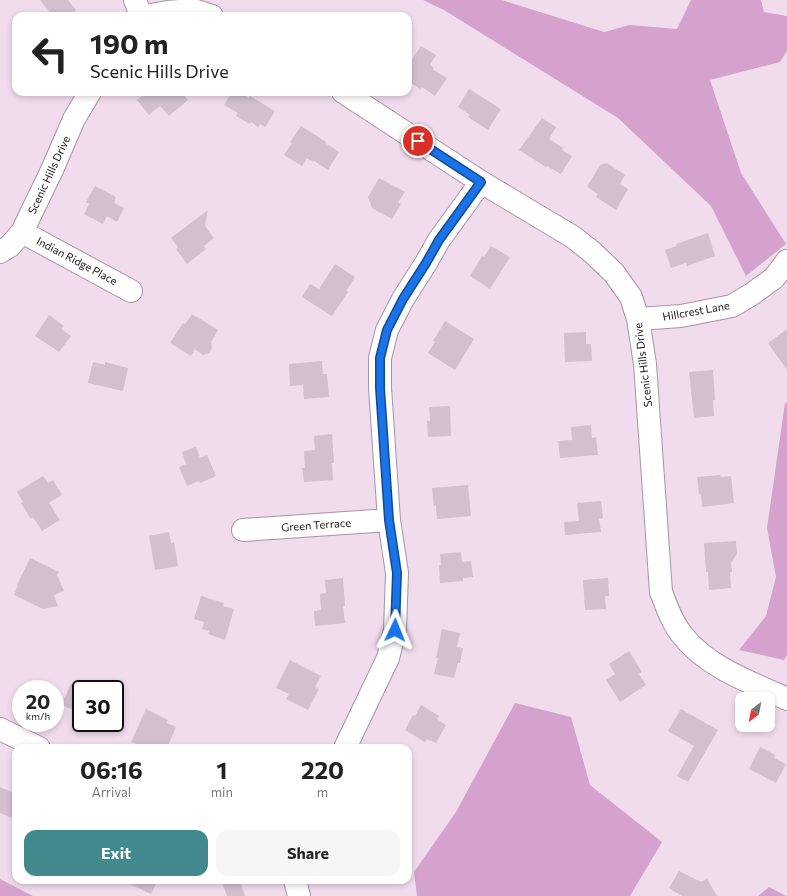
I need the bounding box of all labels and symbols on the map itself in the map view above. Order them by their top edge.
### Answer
pin [401,124,435,158]
street label: Scenic Hills Drive [25,133,72,216]
street label: Indian Ridge Place [35,234,120,287]
street label: Hillcrest Lane [661,298,731,323]
street label: Scenic Hills Drive [631,322,654,408]
street label: Green Terrace [281,516,352,533]
position arrow [374,609,416,651]
speed limit sign: 30 [72,680,124,732]
north arrow [735,692,775,732]

